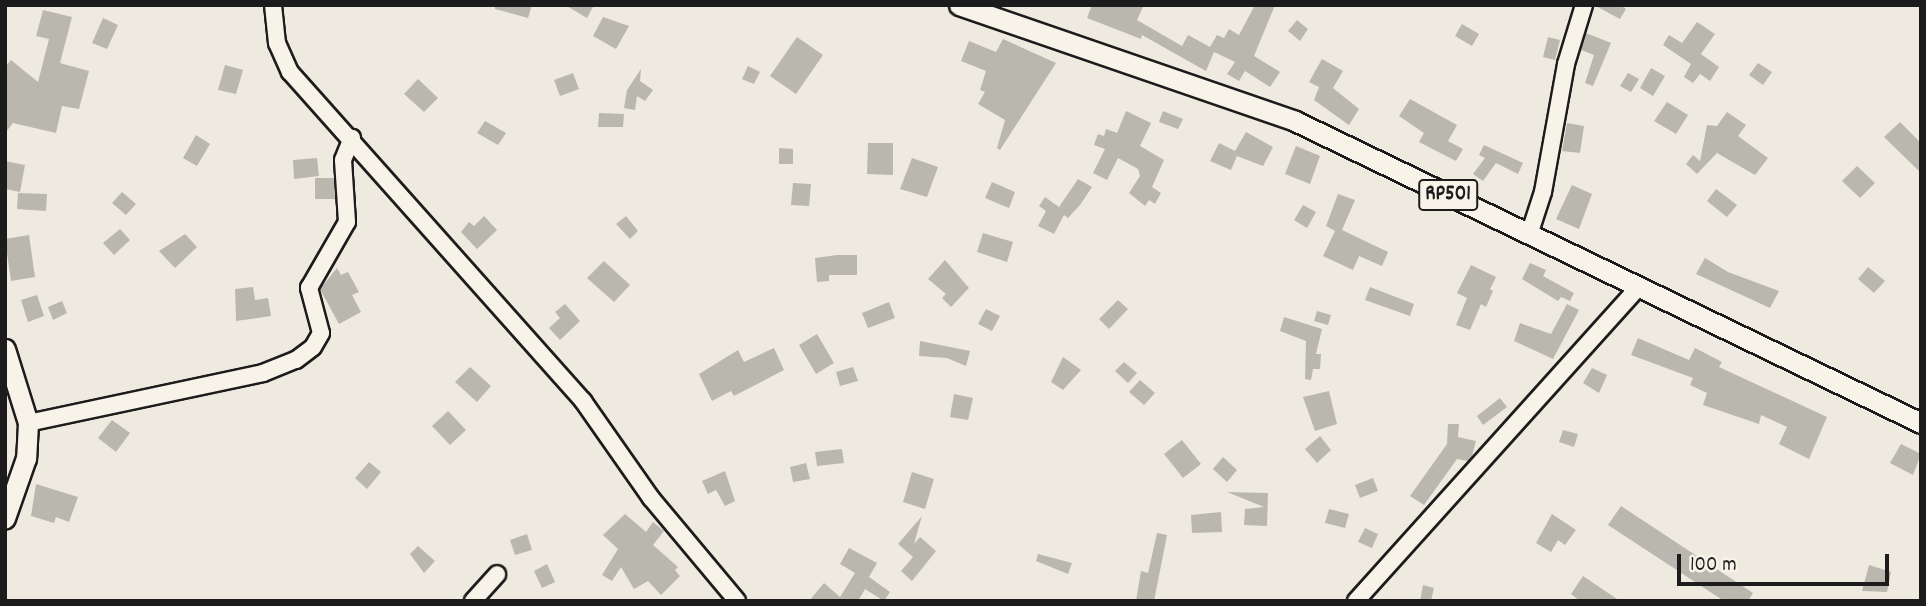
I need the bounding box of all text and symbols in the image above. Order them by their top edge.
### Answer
road number: RP501 [1416,178,1480,212]
scale bar [1681,540,1893,584]
text: 100 m [1690,551,1737,581]

